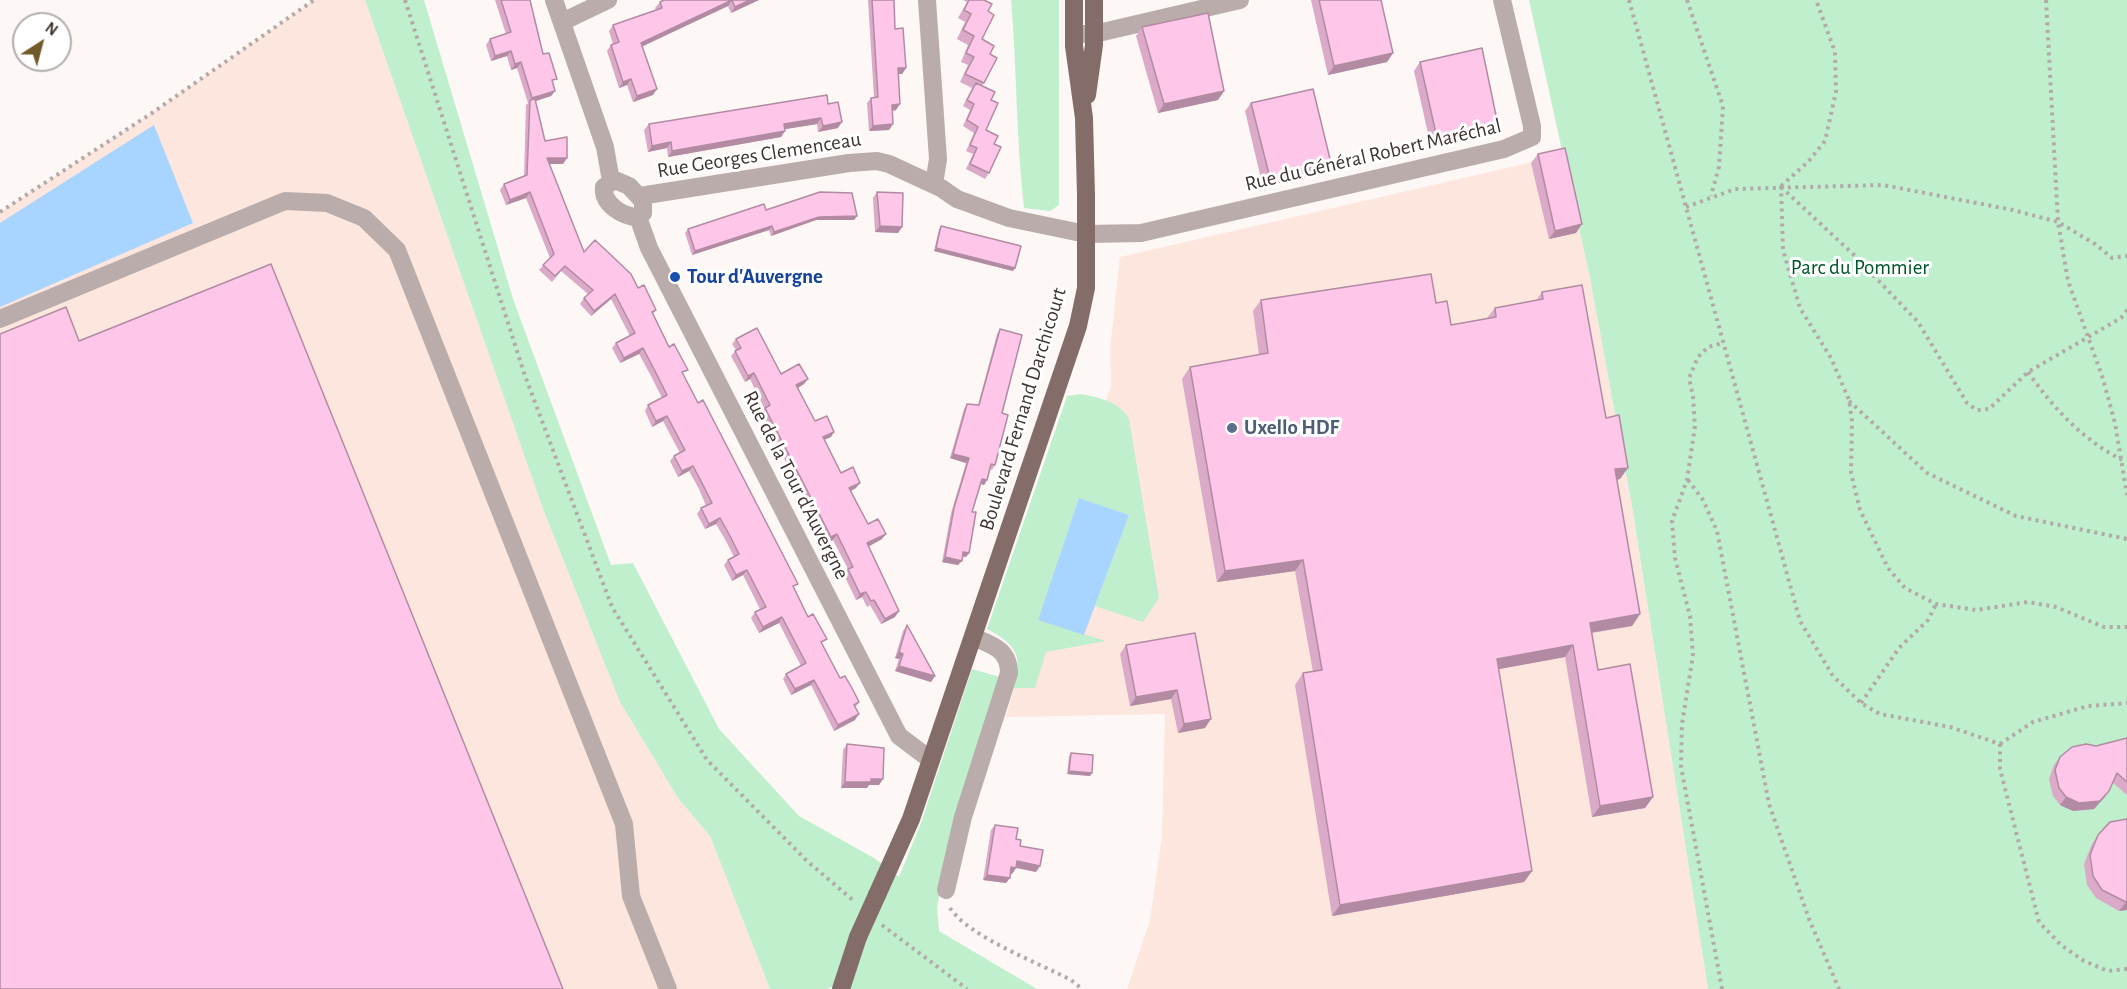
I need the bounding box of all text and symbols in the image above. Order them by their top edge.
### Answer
north arrow [12,12,72,72]
text: N [42,19,61,39]
street label: Rue du Général Robert Maréchal [1242,113,1504,197]
street label: Rue Georges Clemenceau [655,126,863,184]
park label: Parc du Pommier [1791,255,1929,281]
place label: Tour d'Auvergne [687,264,823,290]
marker: Tour d'Auvergne [668,270,682,284]
street label: Boulevard Fernand Darchicourt [974,284,1072,534]
street label: Rue de la Tour d'Auvergne [737,386,855,584]
place label: Uxello HDF [1244,415,1339,441]
marker: Uxello HDF [1225,421,1239,435]

